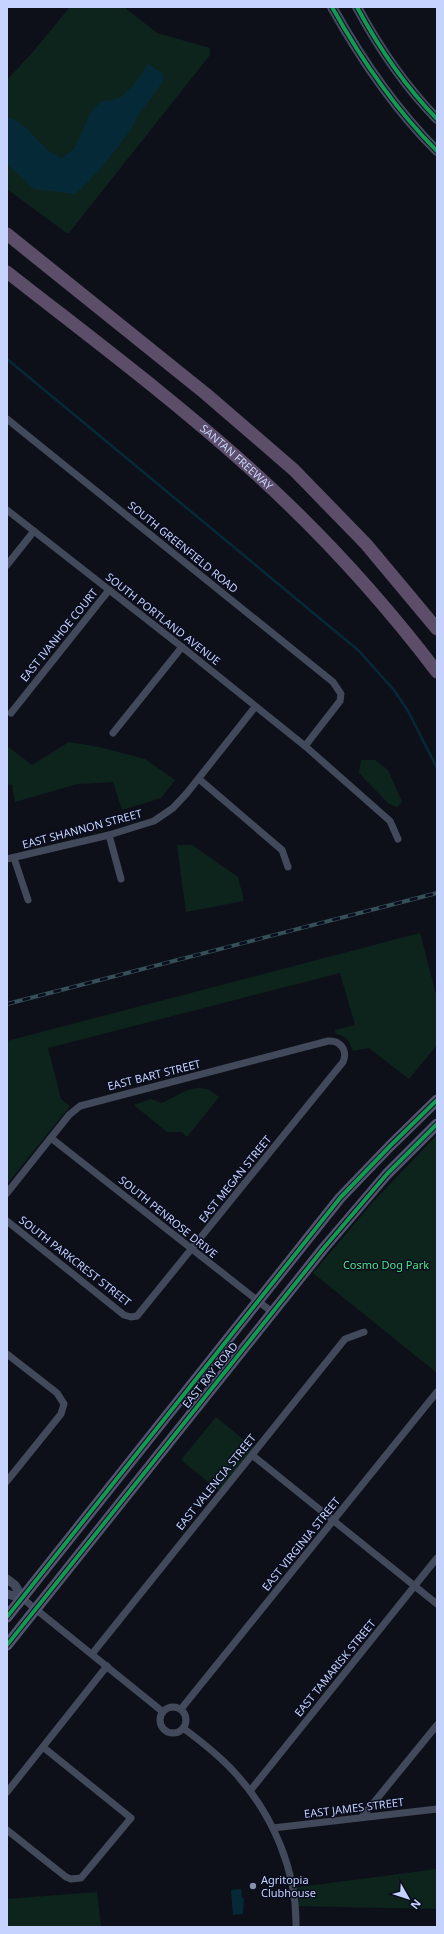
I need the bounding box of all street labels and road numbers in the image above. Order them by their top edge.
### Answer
street label: SANTAN FREEWAY [197,421,277,493]
street label: SOUTH GREENFIELD ROAD [125,497,242,596]
street label: SOUTH PORTLAND AVENUE [103,569,224,668]
street label: EAST IVANHOE COURT [16,585,101,684]
street label: EAST SHANNON STREET [20,805,143,852]
street label: EAST BART STREET [106,1056,202,1093]
street label: EAST MEGAN STREET [195,1132,274,1225]
street label: SOUTH PENROSE DRIVE [116,1172,221,1261]
street label: SOUTH PARKCREST STREET [16,1212,135,1309]
street label: EAST RAY ROAD [178,1339,241,1411]
street label: EAST VALENCIA STREET [172,1431,259,1533]
street label: EAST VIRGINIA STREET [258,1494,343,1594]
street label: EAST TAMARISK STREET [291,1616,379,1719]
street label: EAST JAMES STREET [303,1794,405,1821]

